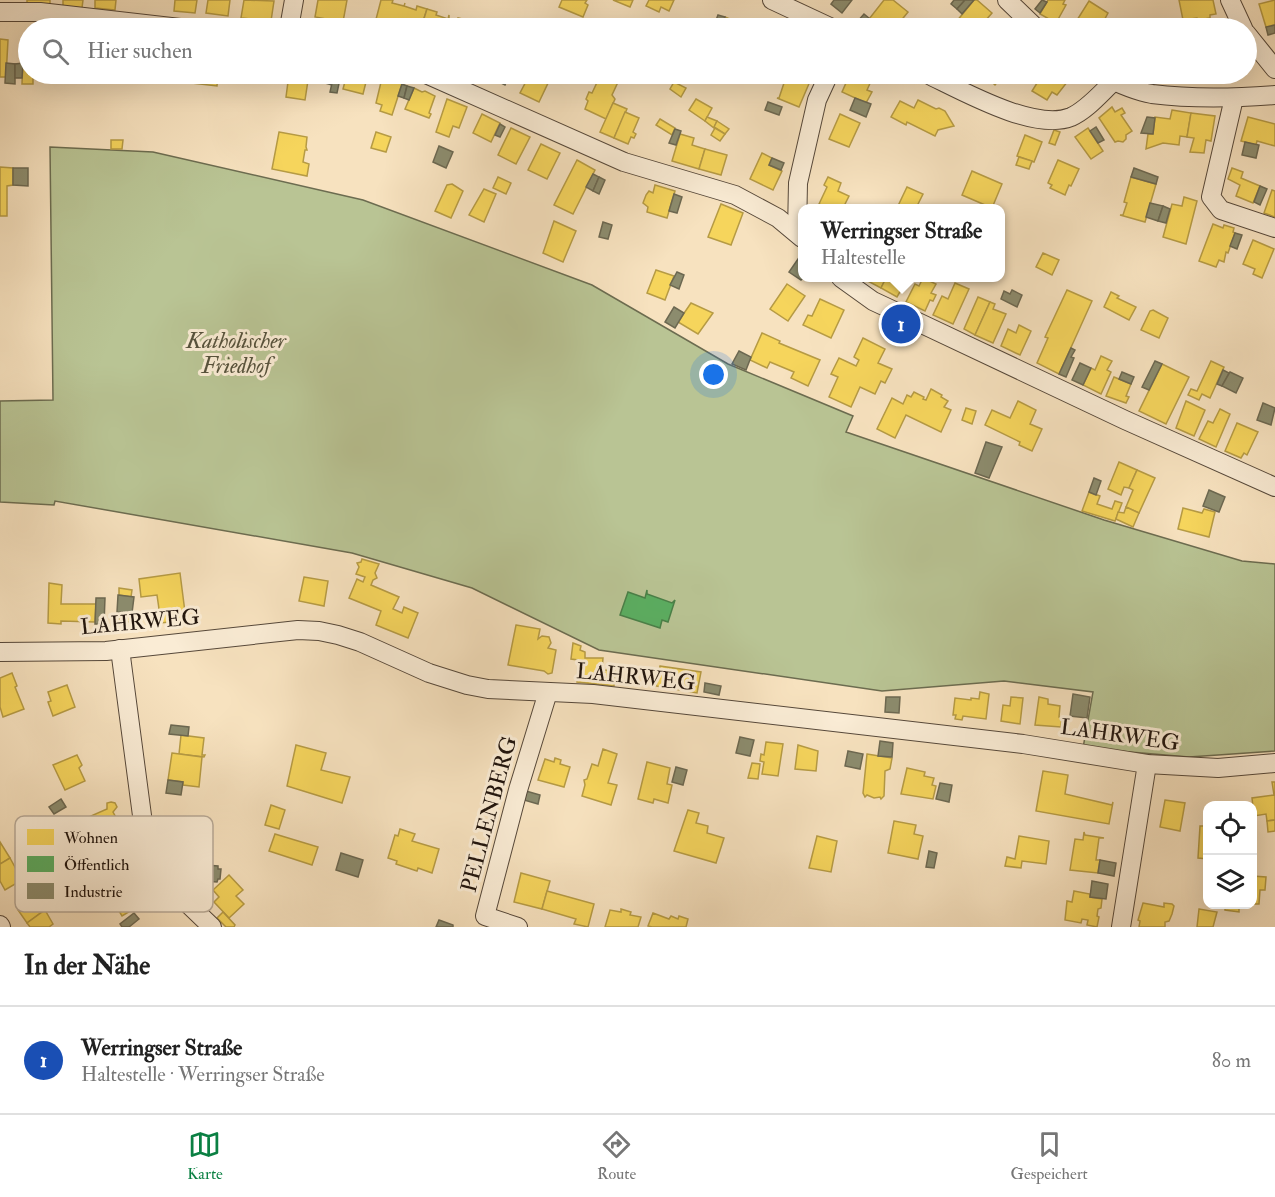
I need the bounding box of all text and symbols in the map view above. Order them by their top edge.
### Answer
search box [18,18,1257,84]
icon: search [39,35,72,68]
text: Hier suchen [87,37,193,65]
popup [798,204,1005,282]
text: Werringser Straße [821,217,982,245]
text: Haltestelle [821,245,906,270]
pin: 1 [882,302,920,346]
park label: Katholischer Friedhof [185,327,288,380]
your location [699,360,728,389]
street label: LAHRWEG [79,603,201,641]
street label: LAHRWEG [575,657,697,697]
street label: LAHRWEG [1059,713,1181,757]
street label: PELLENBERG [455,733,523,895]
map controls [1203,801,1257,909]
button: locate [1203,801,1257,855]
legend [15,816,213,912]
text: Wohnen [63,828,118,848]
text: Öffentlich [64,855,130,875]
button: layers [1203,855,1257,909]
text: Industrie [64,882,123,902]
text: In der Nähe [24,950,150,982]
text: Werringser Straße [81,1034,242,1062]
text: 1 [40,1048,47,1073]
text: 80 m [1212,1048,1251,1073]
text: Haltestelle · Werringser Straße [81,1062,325,1087]
tab: Karte [187,1128,223,1184]
tab: Route [597,1128,636,1184]
tab: Gespeichert [1011,1128,1088,1184]

